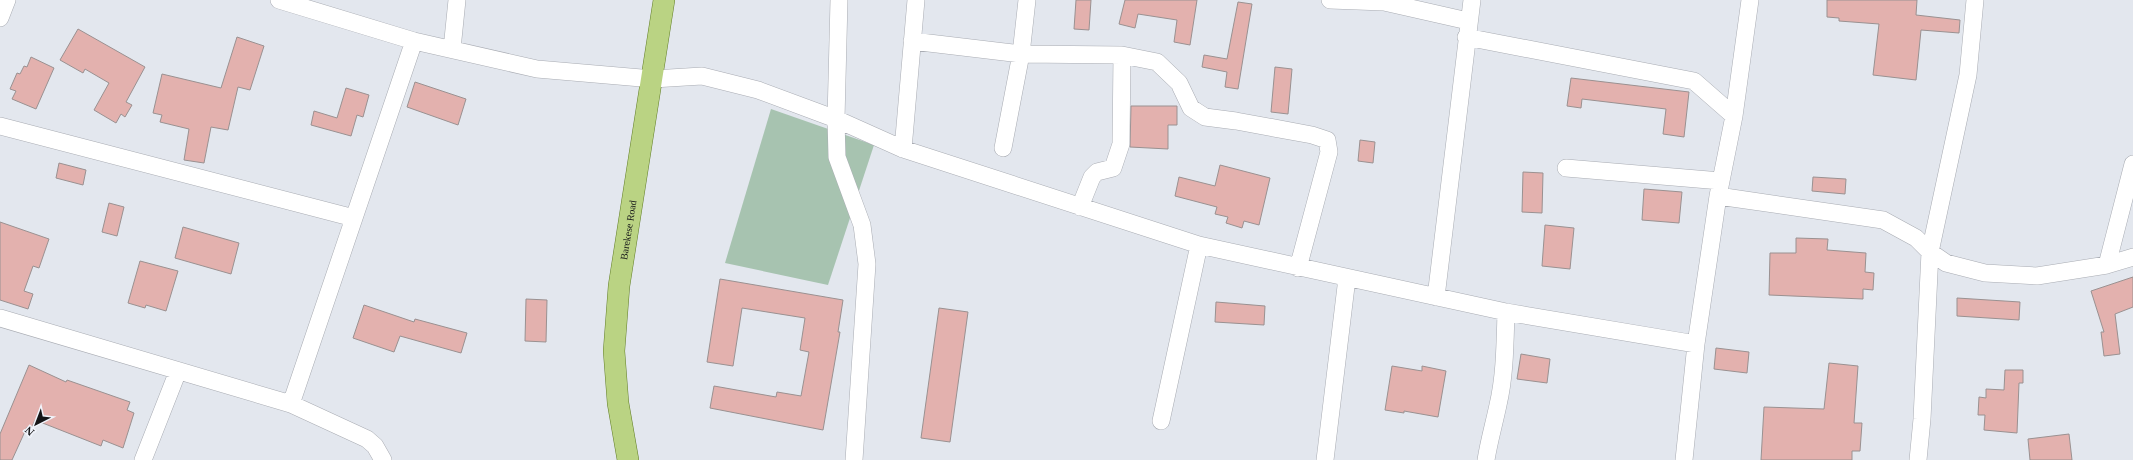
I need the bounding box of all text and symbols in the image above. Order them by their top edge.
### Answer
street label: Barekese Road [618,199,638,261]
north arrow [16,404,56,444]
text: N [22,424,36,439]

